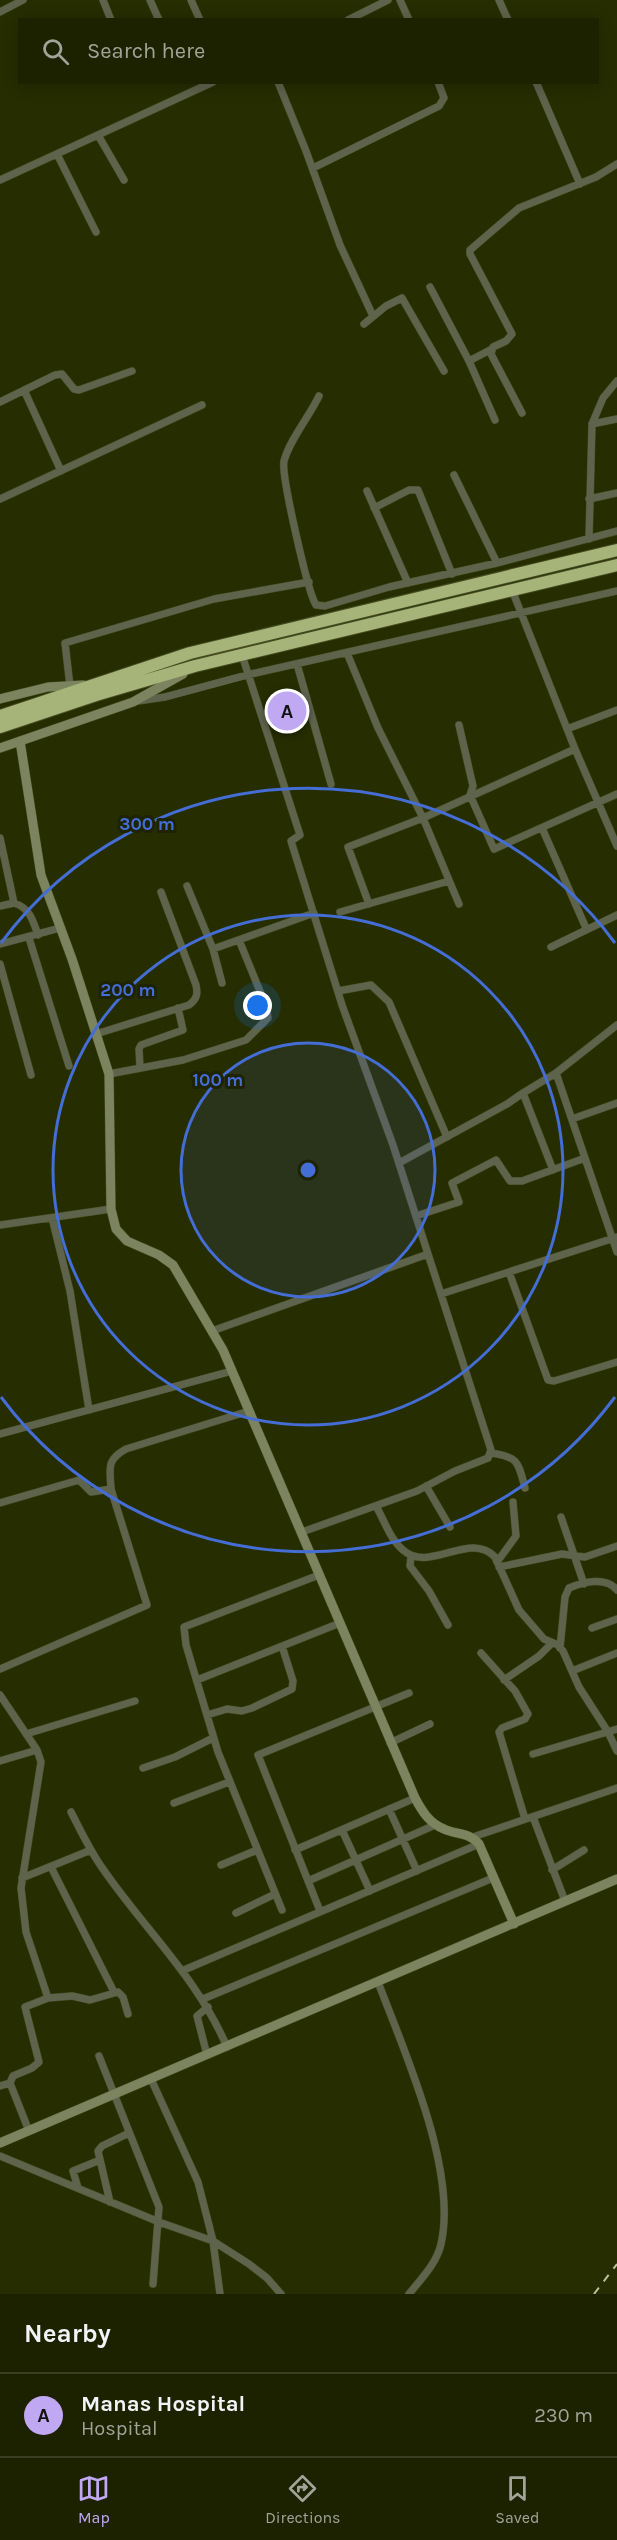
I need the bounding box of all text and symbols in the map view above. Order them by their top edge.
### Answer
search box [18,18,599,84]
icon: search [39,35,72,68]
text: Search here [87,38,205,64]
pin: A [268,688,306,734]
text: 300 m [119,813,175,835]
text: 200 m [100,979,156,1001]
your location [243,991,272,1020]
text: 100 m [193,1069,243,1091]
centre of rings [298,1160,318,1180]
text: Nearby [24,2318,111,2349]
text: Manas Hospital [81,2391,245,2417]
text: A [37,2404,50,2427]
text: 230 m [534,2404,593,2427]
text: Hospital [81,2417,158,2440]
tab: Map [77,2472,110,2527]
tab: Directions [265,2472,340,2527]
tab: Saved [495,2472,540,2527]

